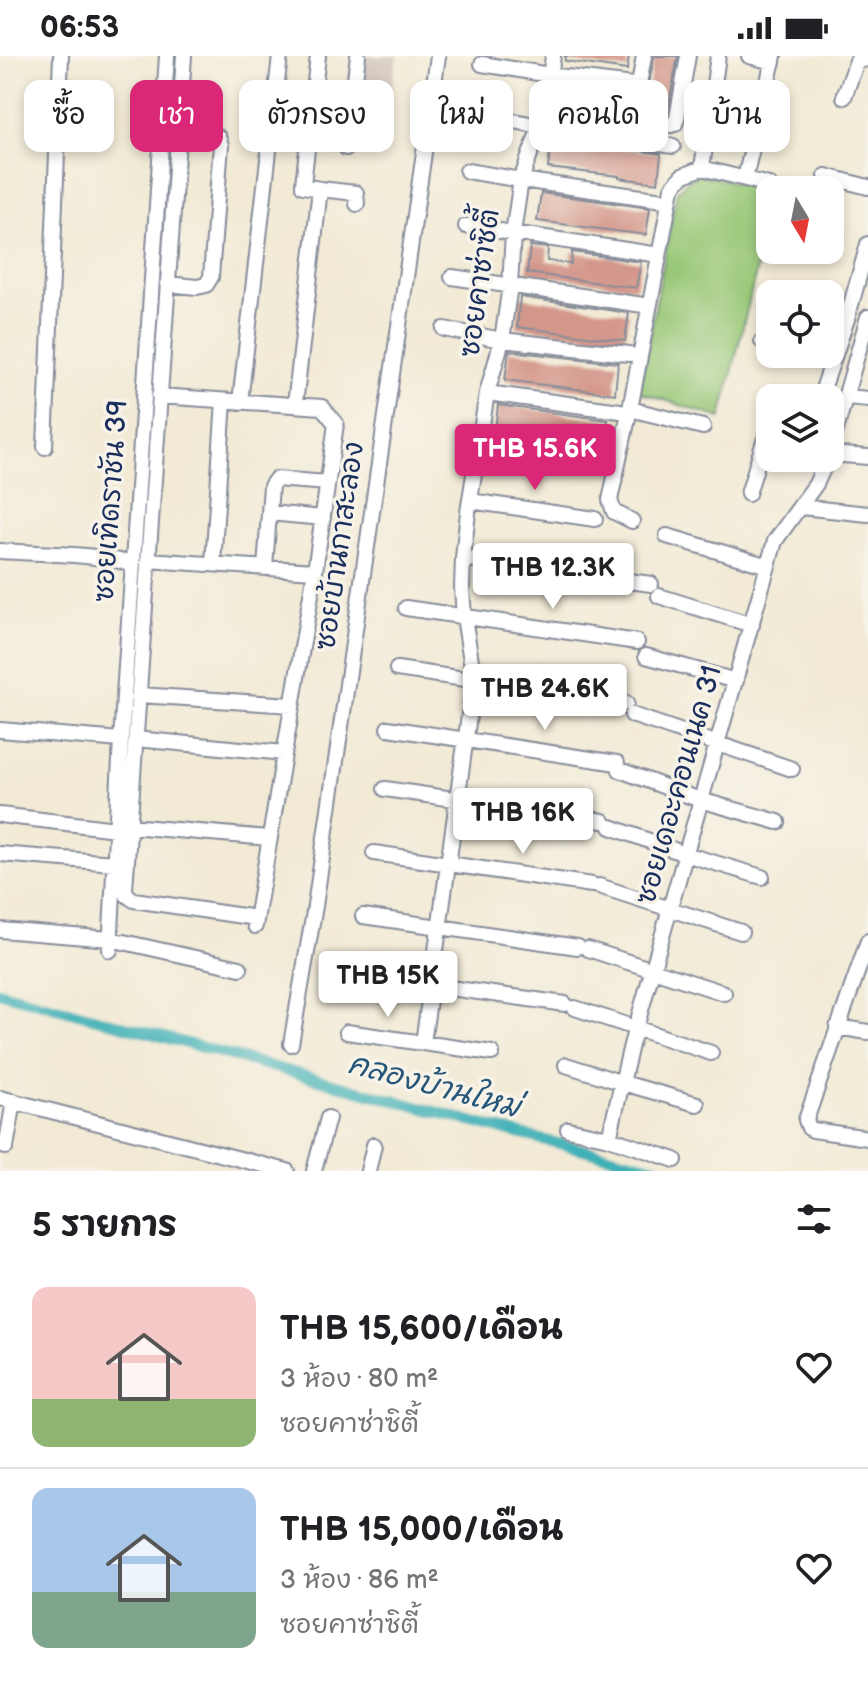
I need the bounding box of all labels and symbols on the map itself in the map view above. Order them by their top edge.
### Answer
north arrow [756,176,844,264]
street label: ซอยคาซ่าซิตี้ [442,202,507,359]
street label: ซอยเทิดราชัน 39 [86,399,135,603]
pin: THB 15.6K [443,424,627,492]
street label: ซอยบ้านกาสะลอง [306,439,371,652]
pin: THB 12.3K [461,543,645,611]
street label: ซอยเดอะคอนเนค 31 [629,662,729,908]
pin: THB 24.6K [453,664,637,732]
pin: THB 16K [449,788,597,856]
pin: THB 15K [314,951,462,1019]
water label: คลองบ้านใหม่ [344,1043,529,1127]

